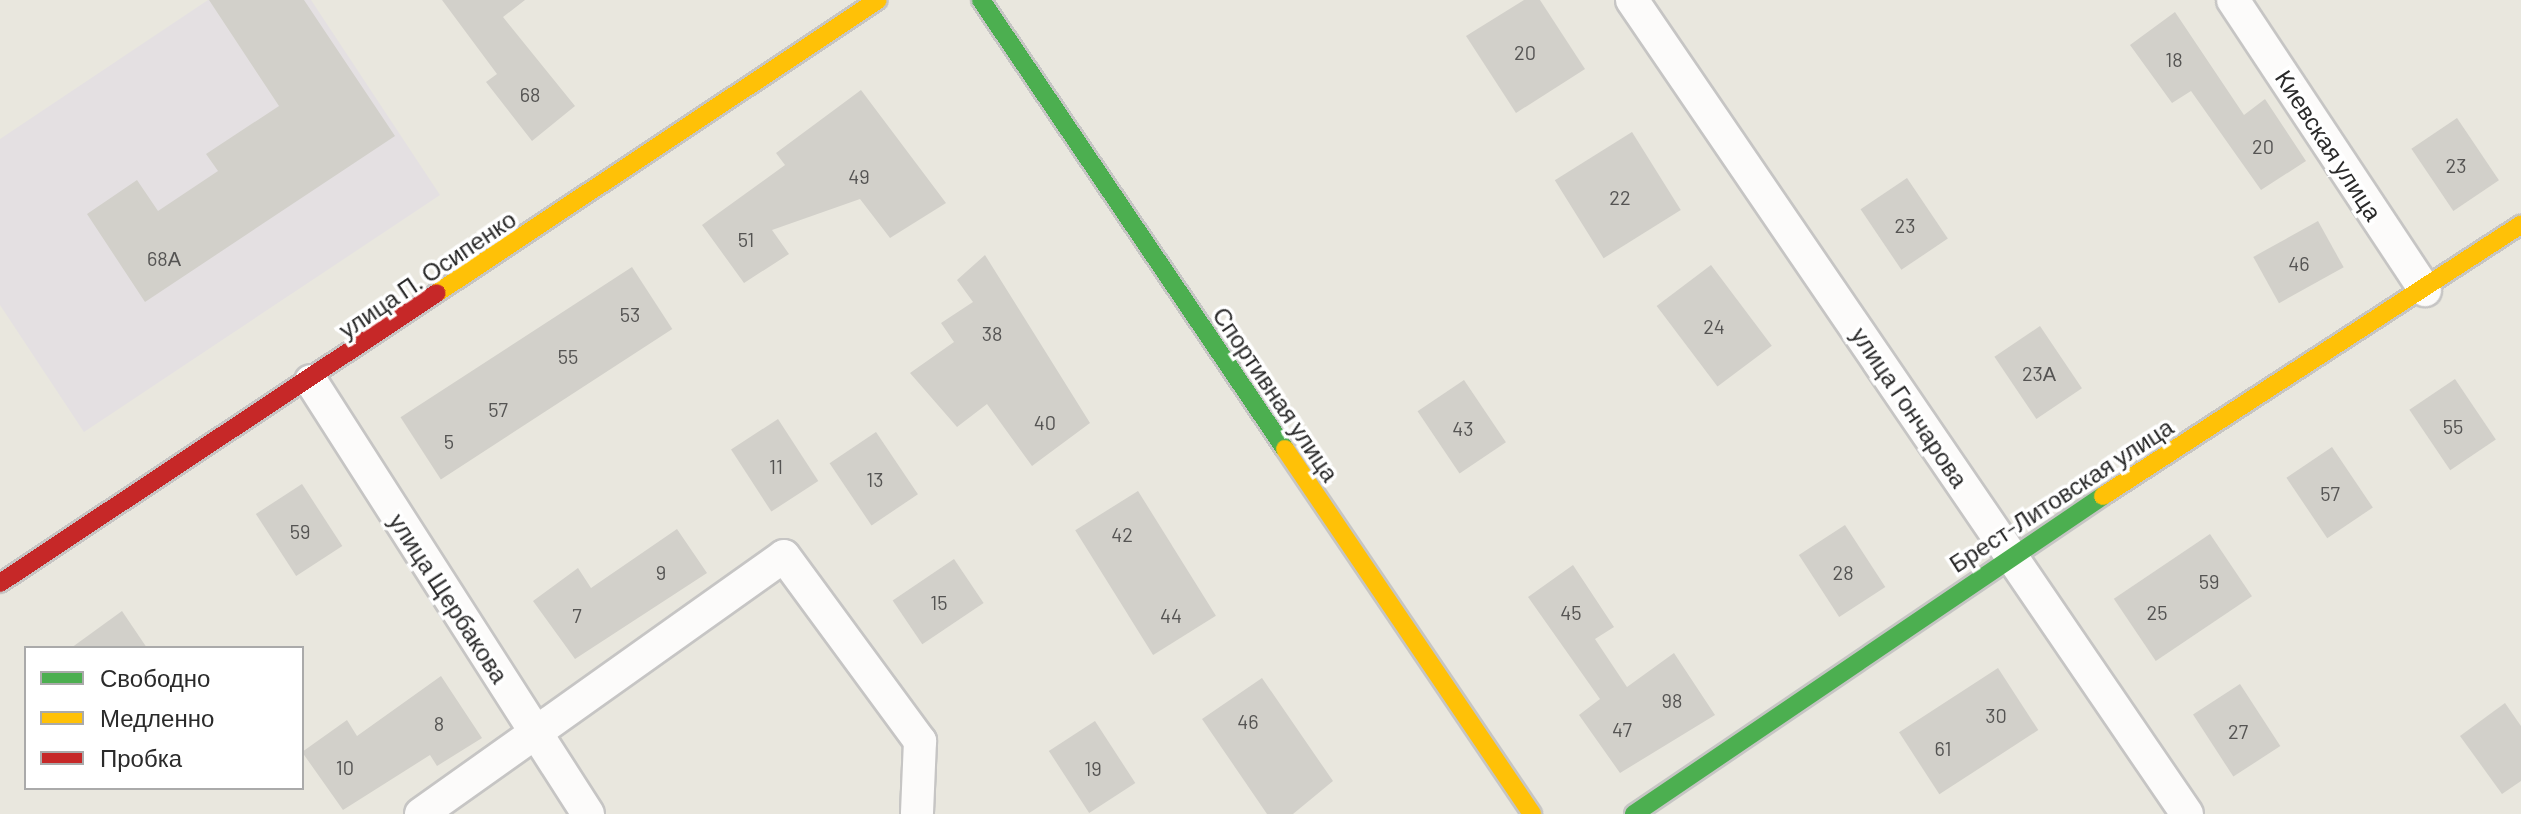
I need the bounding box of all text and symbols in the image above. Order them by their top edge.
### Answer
house number: 20 [1514,40,1536,64]
house number: 18 [2165,47,2183,71]
street label: Киевская улица [2270,64,2388,226]
house number: 68 [520,82,540,106]
house number: 20 [2252,134,2274,158]
house number: 23 [2446,153,2466,177]
house number: 49 [848,164,870,188]
house number: 22 [1609,185,1631,209]
street label: улица П. Осипенко [333,204,521,344]
house number: 23 [1895,213,1915,237]
house number: 51 [738,227,754,251]
house number: 68А [147,246,181,270]
house number: 46 [2288,251,2310,275]
street label: Спортивная улица [1207,301,1345,487]
house number: 53 [620,302,640,326]
house number: 24 [1703,314,1725,338]
house number: 38 [982,321,1002,345]
street label: улица Гончарова [1846,321,1974,493]
house number: 55 [558,344,578,368]
house number: 23А [2022,361,2056,385]
house number: 57 [488,397,508,421]
house number: 40 [1034,410,1056,434]
street label: Брест-Литовская улица [1944,412,2178,578]
house number: 55 [2443,414,2463,438]
house number: 43 [1452,416,1474,440]
house number: 5 [444,429,454,453]
house number: 11 [769,454,783,478]
house number: 13 [866,467,884,491]
house number: 57 [2320,481,2340,505]
street label: улица Щербакова [383,508,515,688]
house number: 59 [290,519,310,543]
house number: 42 [1111,522,1133,546]
house number: 9 [656,560,666,584]
house number: 28 [1832,560,1854,584]
house number: 59 [2199,569,2219,593]
house number: 15 [930,590,948,614]
house number: 45 [1560,600,1582,624]
house number: 25 [2147,600,2167,624]
house number: 7 [572,603,582,627]
house number: 44 [1160,603,1182,627]
legend [24,646,304,790]
text: Свободно [100,663,210,692]
house number: 98 [1662,688,1682,712]
text: Медленно [100,703,214,732]
house number: 30 [1985,703,2007,727]
house number: 46 [1237,709,1259,733]
house number: 8 [434,711,444,735]
house number: 47 [1612,717,1632,741]
house number: 27 [2228,719,2248,743]
house number: 61 [1935,736,1951,760]
text: Пробка [100,743,182,772]
house number: 10 [336,755,354,779]
house number: 19 [1084,756,1102,780]

